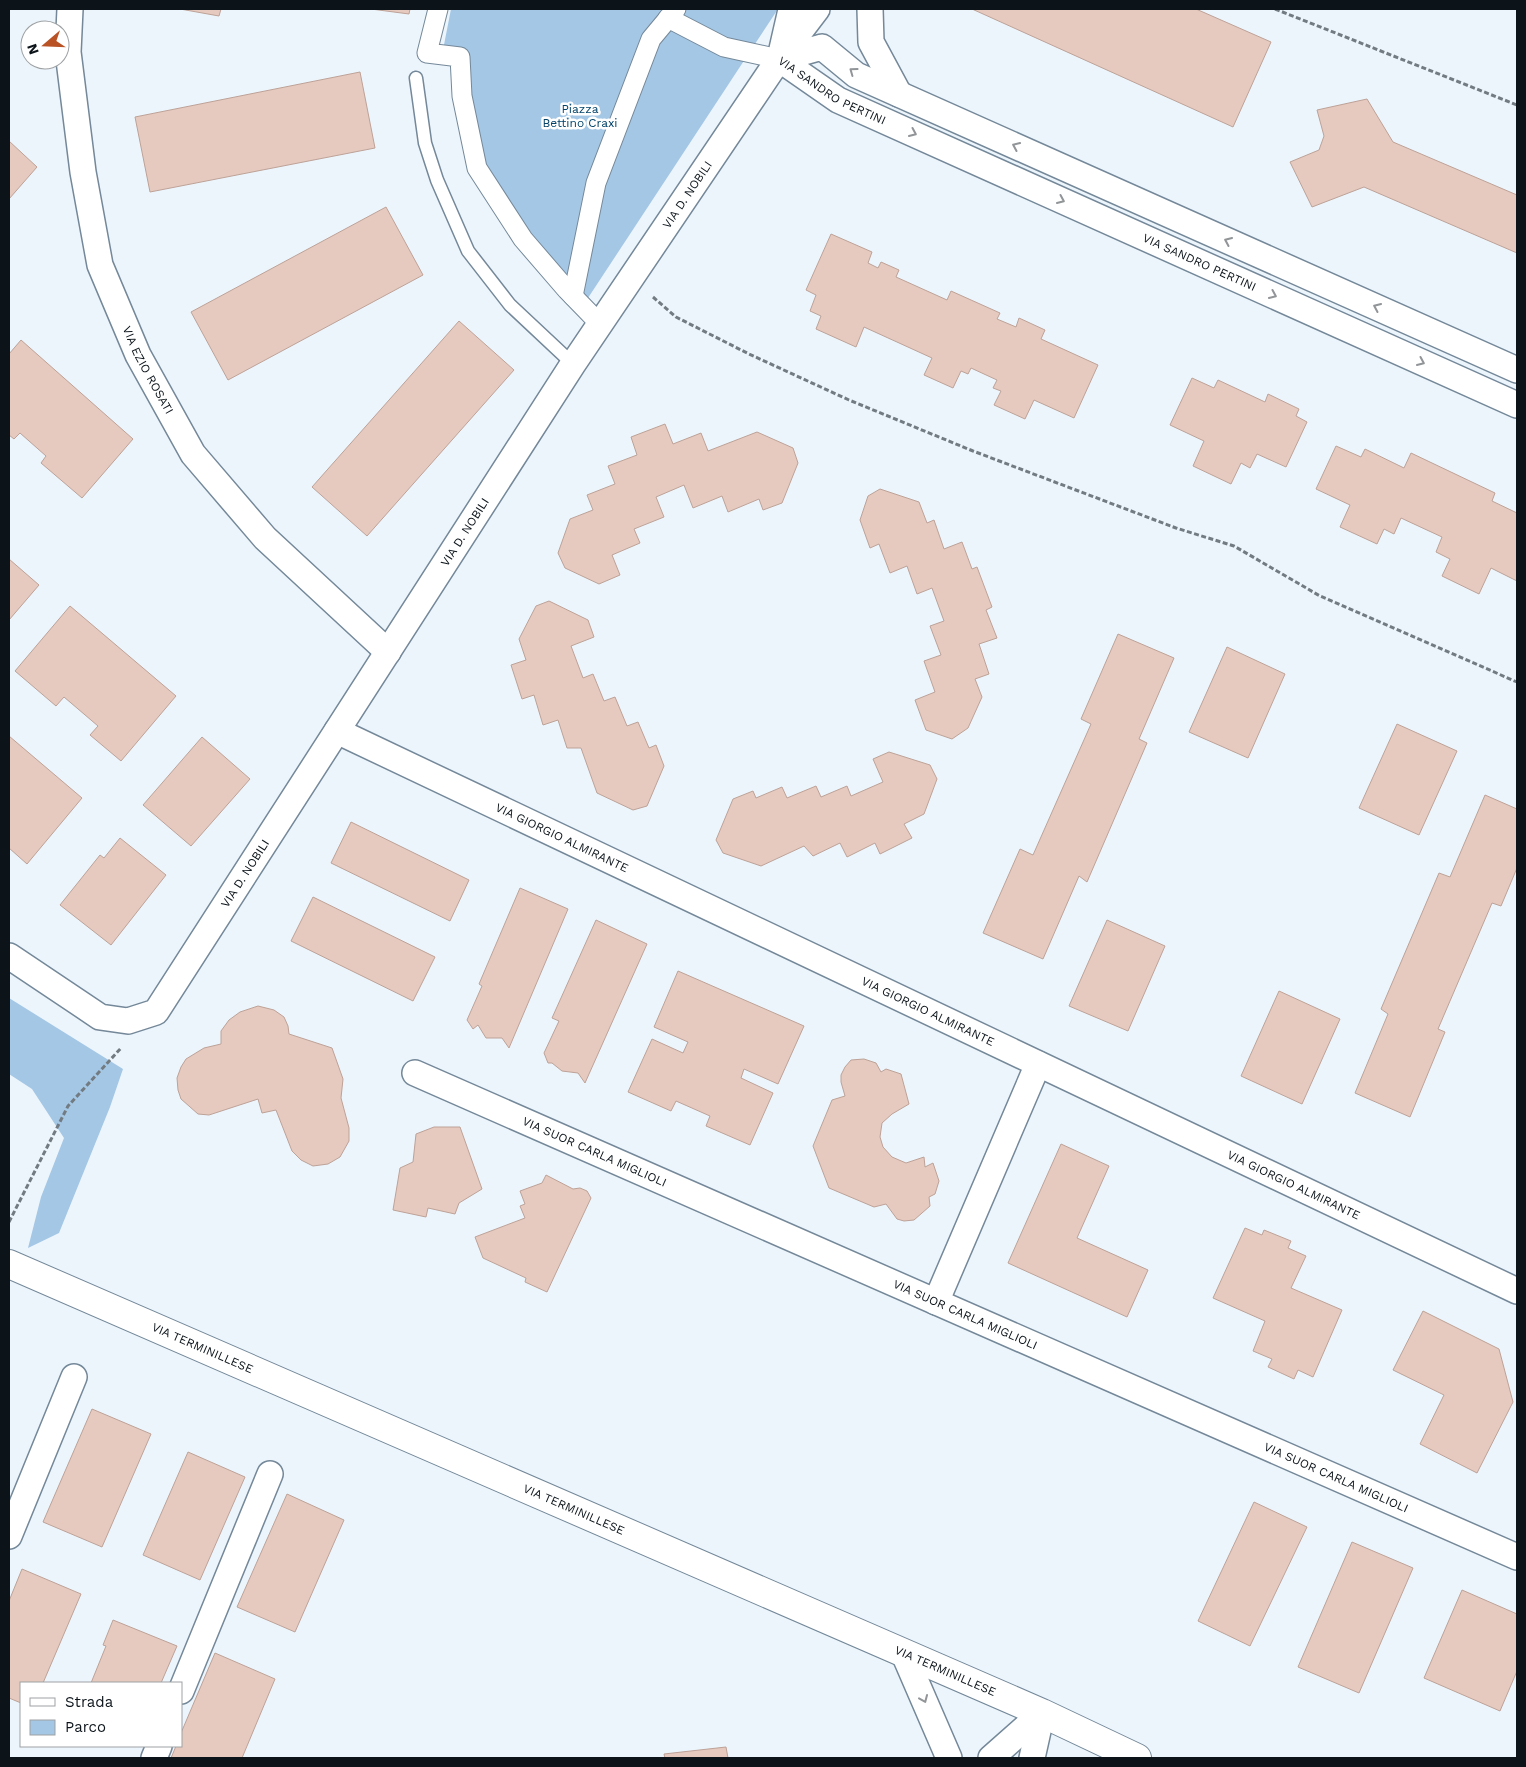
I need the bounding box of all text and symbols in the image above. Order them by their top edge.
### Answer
north arrow [20,20,70,70]
text: N [23,42,42,57]
street label: VIA SANDRO PERTINI [775,54,888,128]
one-way arrow [850,69,859,77]
park label: Piazza Bettino Craxi [542,102,618,130]
one-way arrow [908,127,917,138]
one-way arrow [1012,142,1021,153]
street label: VIA D. NOBILI [660,158,715,231]
one-way arrow [1056,193,1065,204]
street label: VIA SANDRO PERTINI [1140,231,1258,294]
one-way arrow [1224,236,1233,247]
one-way arrow [1268,289,1277,300]
one-way arrow [1373,303,1382,313]
street label: VIA EZIO ROSATI [120,324,176,416]
one-way arrow [1416,355,1425,366]
street label: VIA D. NOBILI [438,495,492,569]
street label: VIA GIORGIO ALMIRANTE [493,800,631,875]
street label: VIA D. NOBILI [218,837,272,910]
street label: VIA GIORGIO ALMIRANTE [859,974,997,1049]
street label: VIA SUOR CARLA MIGLIOLI [520,1114,669,1190]
street label: VIA GIORGIO ALMIRANTE [1225,1148,1363,1223]
street label: VIA SUOR CARLA MIGLIOLI [891,1277,1040,1352]
street label: VIA TERMINILLESE [150,1320,256,1376]
street label: VIA SUOR CARLA MIGLIOLI [1262,1440,1410,1515]
street label: VIA TERMINILLESE [521,1481,627,1538]
street label: VIA TERMINILLESE [893,1643,998,1699]
legend [20,1682,182,1747]
text: Strada [65,1693,114,1711]
one-way arrow [917,1694,928,1703]
text: Parco [65,1718,106,1736]

